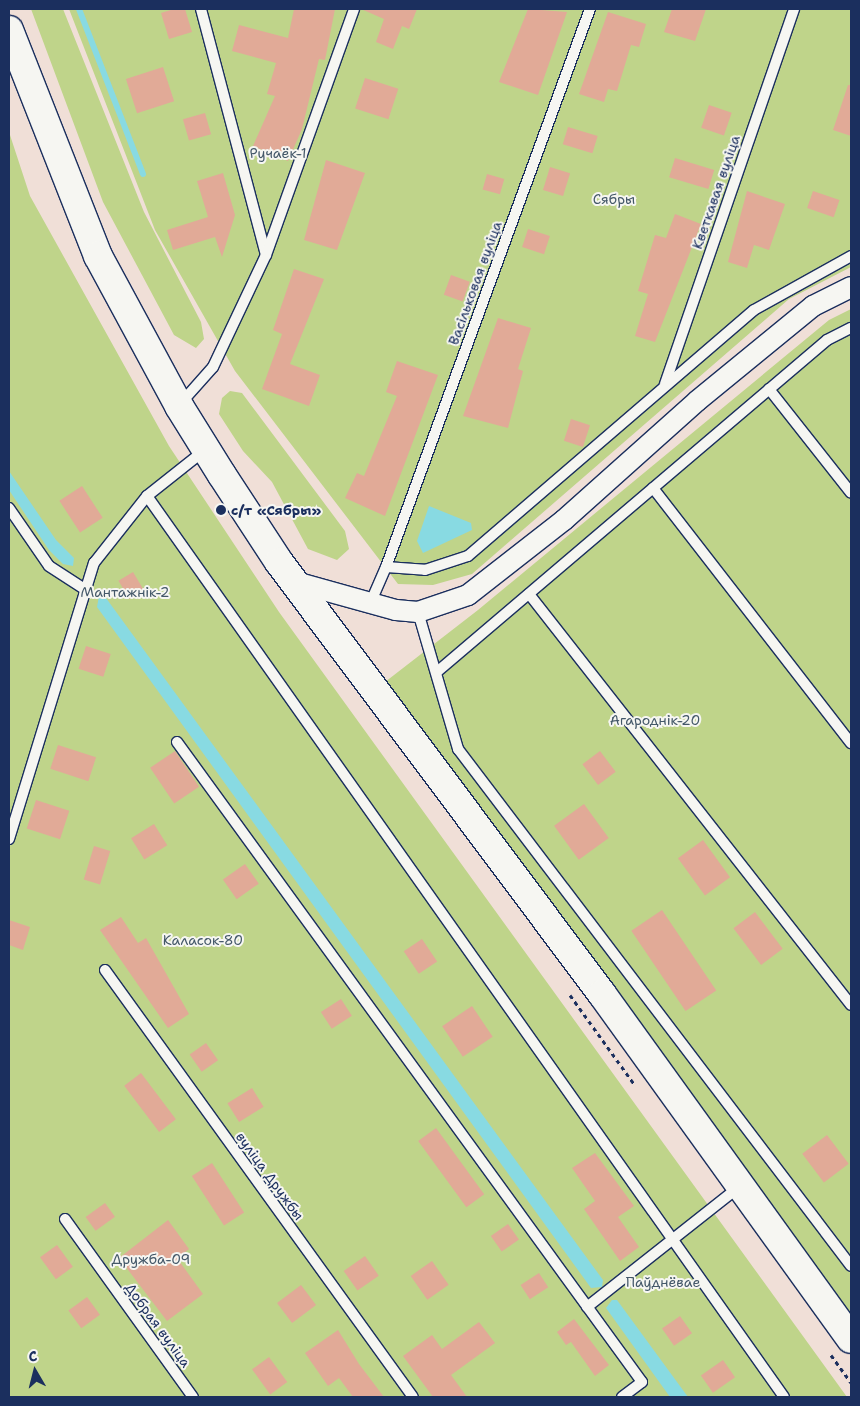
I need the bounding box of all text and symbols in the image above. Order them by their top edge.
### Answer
street label: Кветкавая вуліца [689,133,743,251]
park label: Ручаёк-1 [250,145,306,161]
park label: Сябры [593,191,635,207]
street label: Васільковая вуліца [445,219,505,347]
place label: с/т «Сябры» [231,502,321,518]
marker: с/т «Сябры» [215,504,227,516]
park label: Мантажнік-2 [80,584,170,600]
park label: Агароднік-20 [610,712,700,728]
park label: Каласок-80 [163,932,243,948]
street label: вуліца Дружбы [232,1129,308,1223]
park label: Дружба-09 [112,1251,190,1267]
park label: Паўднёвае [626,1274,700,1290]
street label: Добрая вуліца [122,1279,194,1371]
north arrow [10,1346,60,1396]
text: С [27,1347,38,1366]

